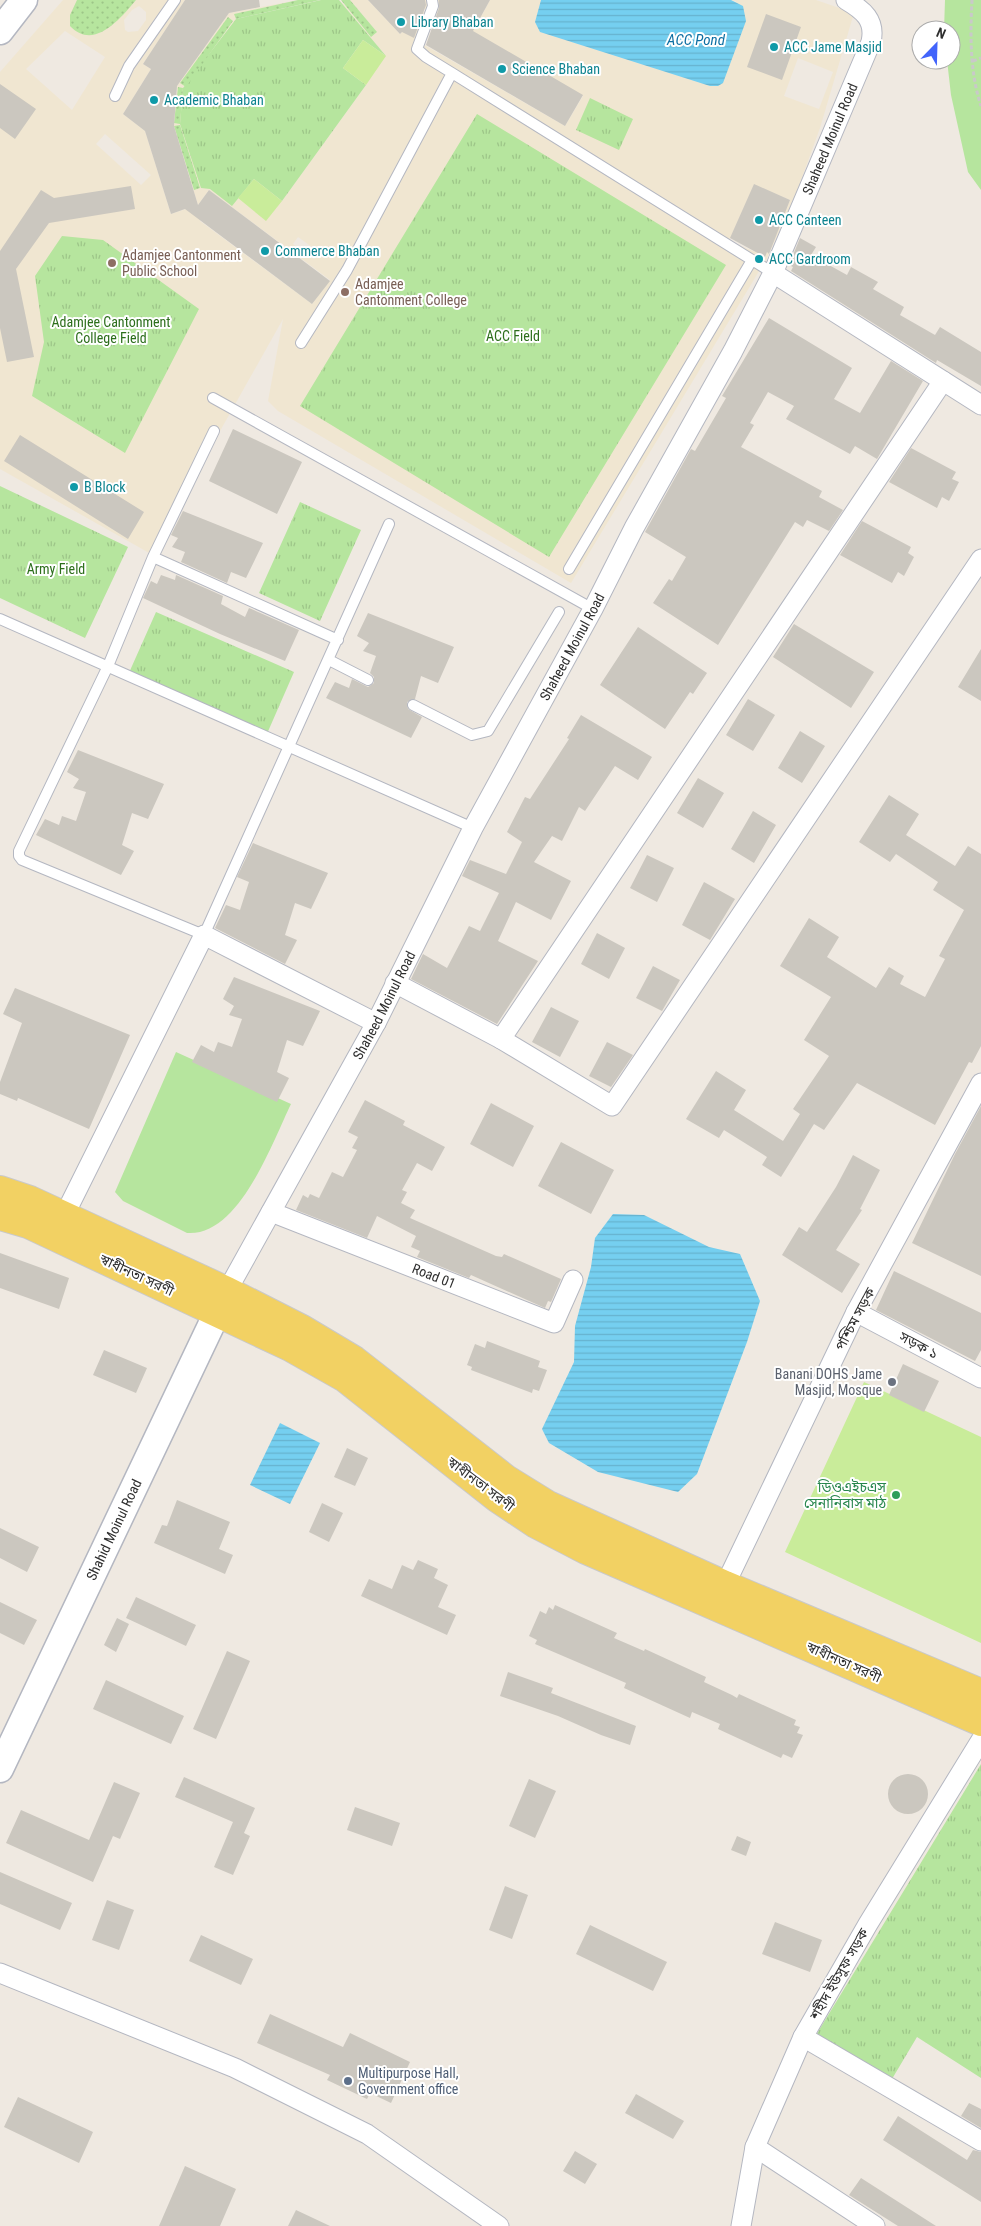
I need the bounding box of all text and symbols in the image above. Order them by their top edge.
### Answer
place label: Library Bhaban [411,14,493,30]
marker: Library Bhaban [395,16,407,28]
north arrow [911,20,961,70]
text: N [934,24,948,42]
water label: ACC Pond [666,31,726,49]
place label: ACC Jame Masjid [784,39,882,55]
marker: ACC Jame Masjid [768,41,780,53]
place label: Science Bhaban [512,61,600,77]
marker: Science Bhaban [496,63,508,75]
street label: Shaheed Moinul Road [799,81,861,197]
place label: Academic Bhaban [164,92,264,108]
marker: Academic Bhaban [148,94,160,106]
place label: ACC Canteen [769,212,842,228]
marker: ACC Canteen [753,214,765,226]
place label: Commerce Bhaban [275,243,380,259]
marker: Commerce Bhaban [259,245,271,257]
place label: Adamjee Cantonment Public School [122,247,241,279]
place label: ACC Gardroom [769,251,851,267]
marker: ACC Gardroom [753,253,765,265]
marker: Adamjee Cantonment Public School [106,257,118,269]
place label: Adamjee Cantonment College [355,276,467,308]
marker: Adamjee Cantonment College [339,286,351,298]
park label: Adamjee Cantonment College Field [51,314,171,346]
park label: ACC Field [486,328,540,344]
place label: B Block [84,479,126,495]
marker: B Block [68,481,80,493]
park label: Army Field [27,561,85,577]
street label: Shaheed Moinul Road [536,590,608,703]
street label: Shaheed Moinul Road [349,948,418,1062]
street label: স্বাধীনতা সরণী [97,1251,177,1299]
street label: Road 01 [410,1260,458,1292]
street label: পশ্চিম সড়ক [832,1284,879,1353]
street label: সড়ক ১ [896,1328,941,1362]
place label: Banani DOHS Jame Masjid, Mosque [775,1366,882,1398]
marker: Banani DOHS Jame Masjid, Mosque [886,1376,898,1388]
street label: স্বাধীনতা সরণী [444,1453,518,1514]
street label: Shahid Moinul Road [83,1477,145,1583]
place label: ডিওএইচএস সেনানিবাস মাঠ [804,1479,886,1511]
marker: ডিওএইচএস সেনানিবাস মাঠ [890,1489,902,1501]
street label: স্বাধীনতা সরণী [803,1638,884,1686]
street label: শহীদ ইউসুফ সড়ক [806,1925,873,2024]
place label: Multipurpose Hall, Government office [358,2065,459,2097]
marker: Multipurpose Hall, Government office [342,2075,354,2087]

